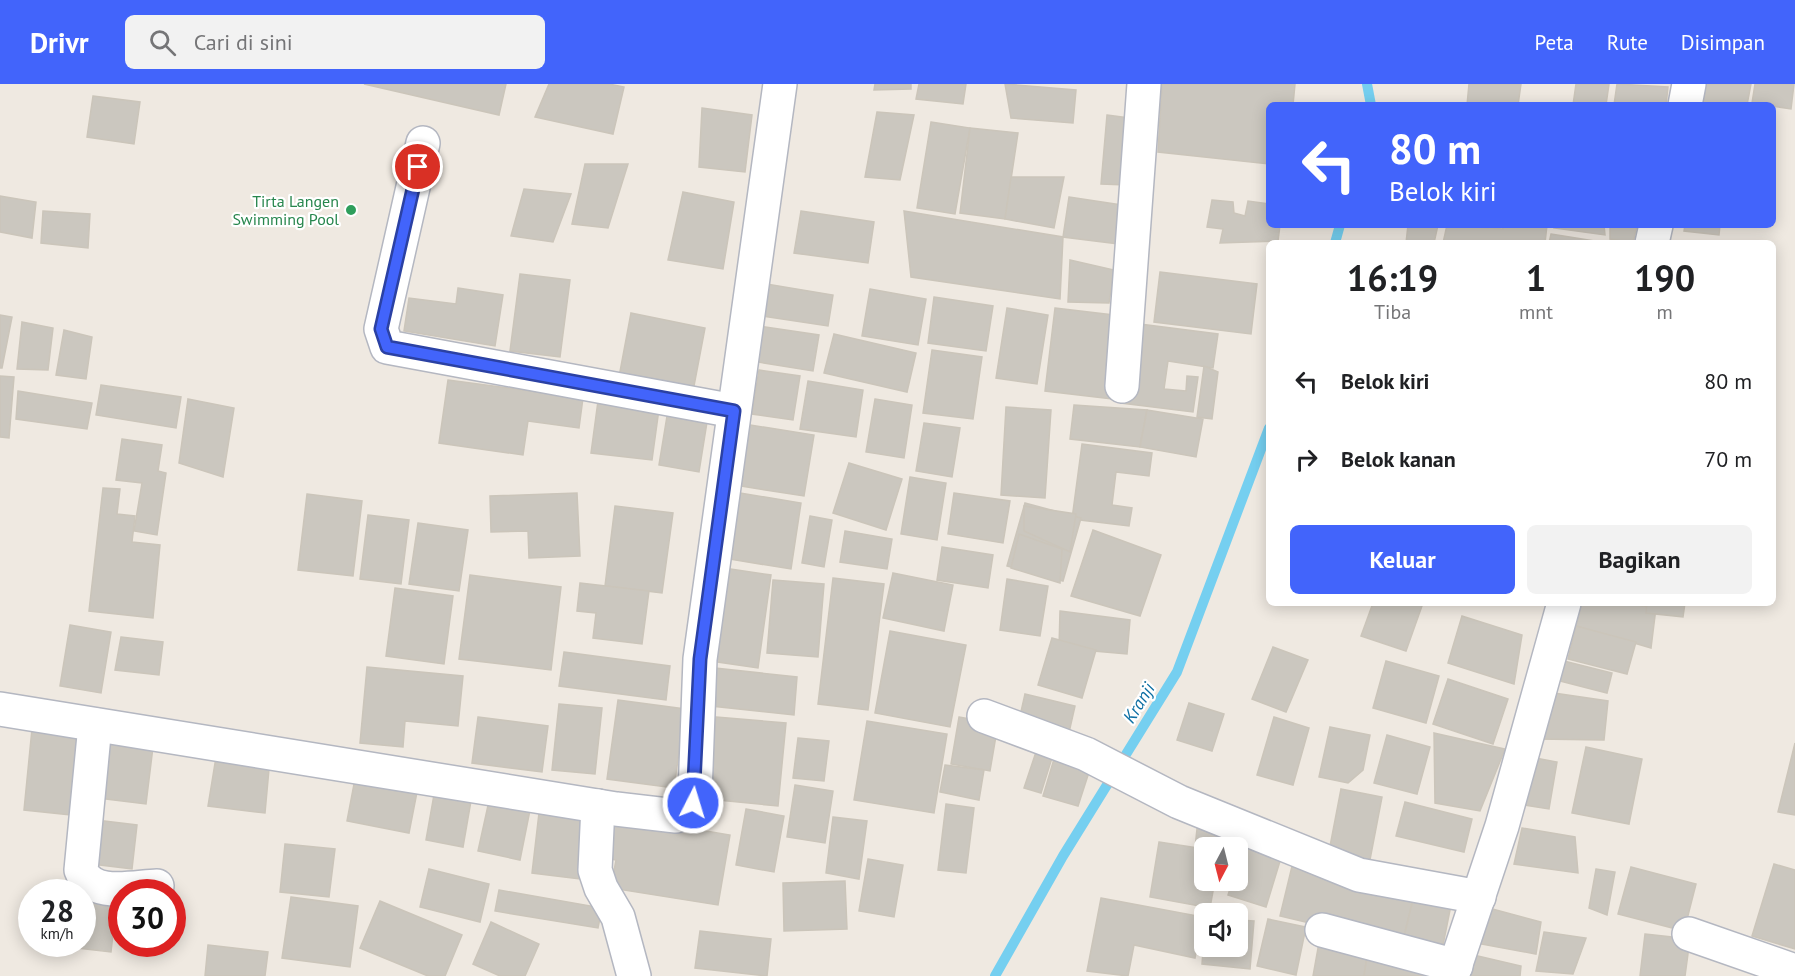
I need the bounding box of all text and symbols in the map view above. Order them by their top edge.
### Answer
search box [125,15,545,69]
text: Drivr [30,24,89,61]
icon: search [146,26,179,59]
text: Cari di sini [194,28,293,56]
text: Peta [1534,29,1574,56]
text: Rute [1607,29,1648,56]
text: Disimpan [1681,29,1765,56]
text: 80 m [1389,121,1481,176]
icon: left [1290,126,1368,204]
pin [392,141,443,192]
icon: arrive [401,150,434,183]
text: Belok kiri [1389,174,1497,208]
place label: Tirta Langen Swimming Pool [232,191,339,229]
marker: Tirta Langen Swimming Pool [344,203,358,217]
text: 16:19 [1347,254,1438,301]
text: 1 [1526,254,1546,301]
text: 190 [1634,254,1695,301]
text: Tiba [1374,299,1411,325]
text: mnt [1519,299,1553,325]
text: m [1656,299,1673,325]
icon: left [1290,365,1323,398]
text: Belok kiri [1341,367,1430,395]
text: 80 m [1704,367,1752,395]
icon: right [1290,443,1323,476]
text: Belok kanan [1341,445,1456,473]
text: 70 m [1704,445,1752,473]
button: Keluar [1290,525,1515,594]
button: Bagikan [1527,525,1752,594]
water label: Kranji [1117,677,1160,727]
position arrow [661,771,725,835]
north arrow [1194,837,1248,891]
map controls [1194,837,1248,957]
speed limit sign: 30 [108,879,186,957]
text: 28 [40,891,74,930]
button: sound [1194,903,1248,957]
text: km/h [41,924,73,943]

